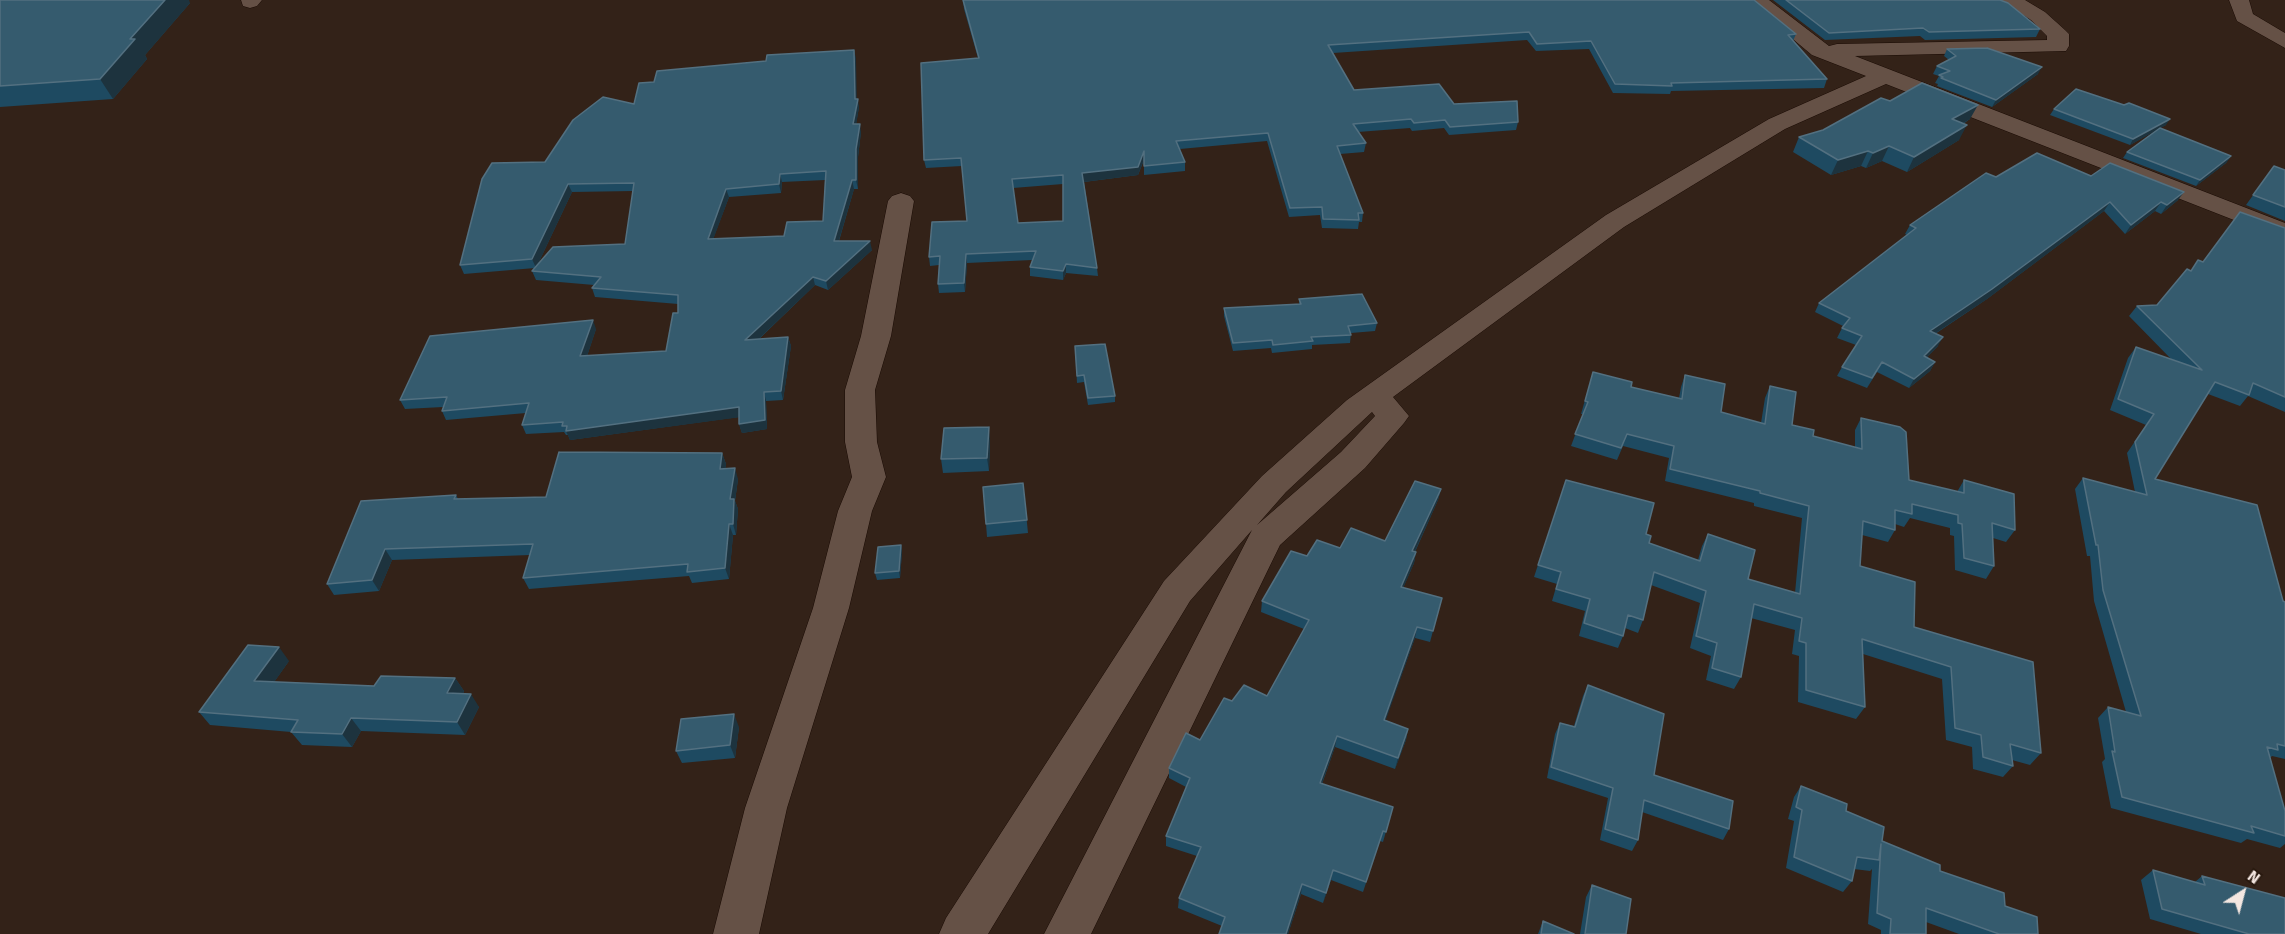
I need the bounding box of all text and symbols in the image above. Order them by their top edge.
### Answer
north arrow [2213,862,2273,922]
text: N [2244,866,2264,888]

